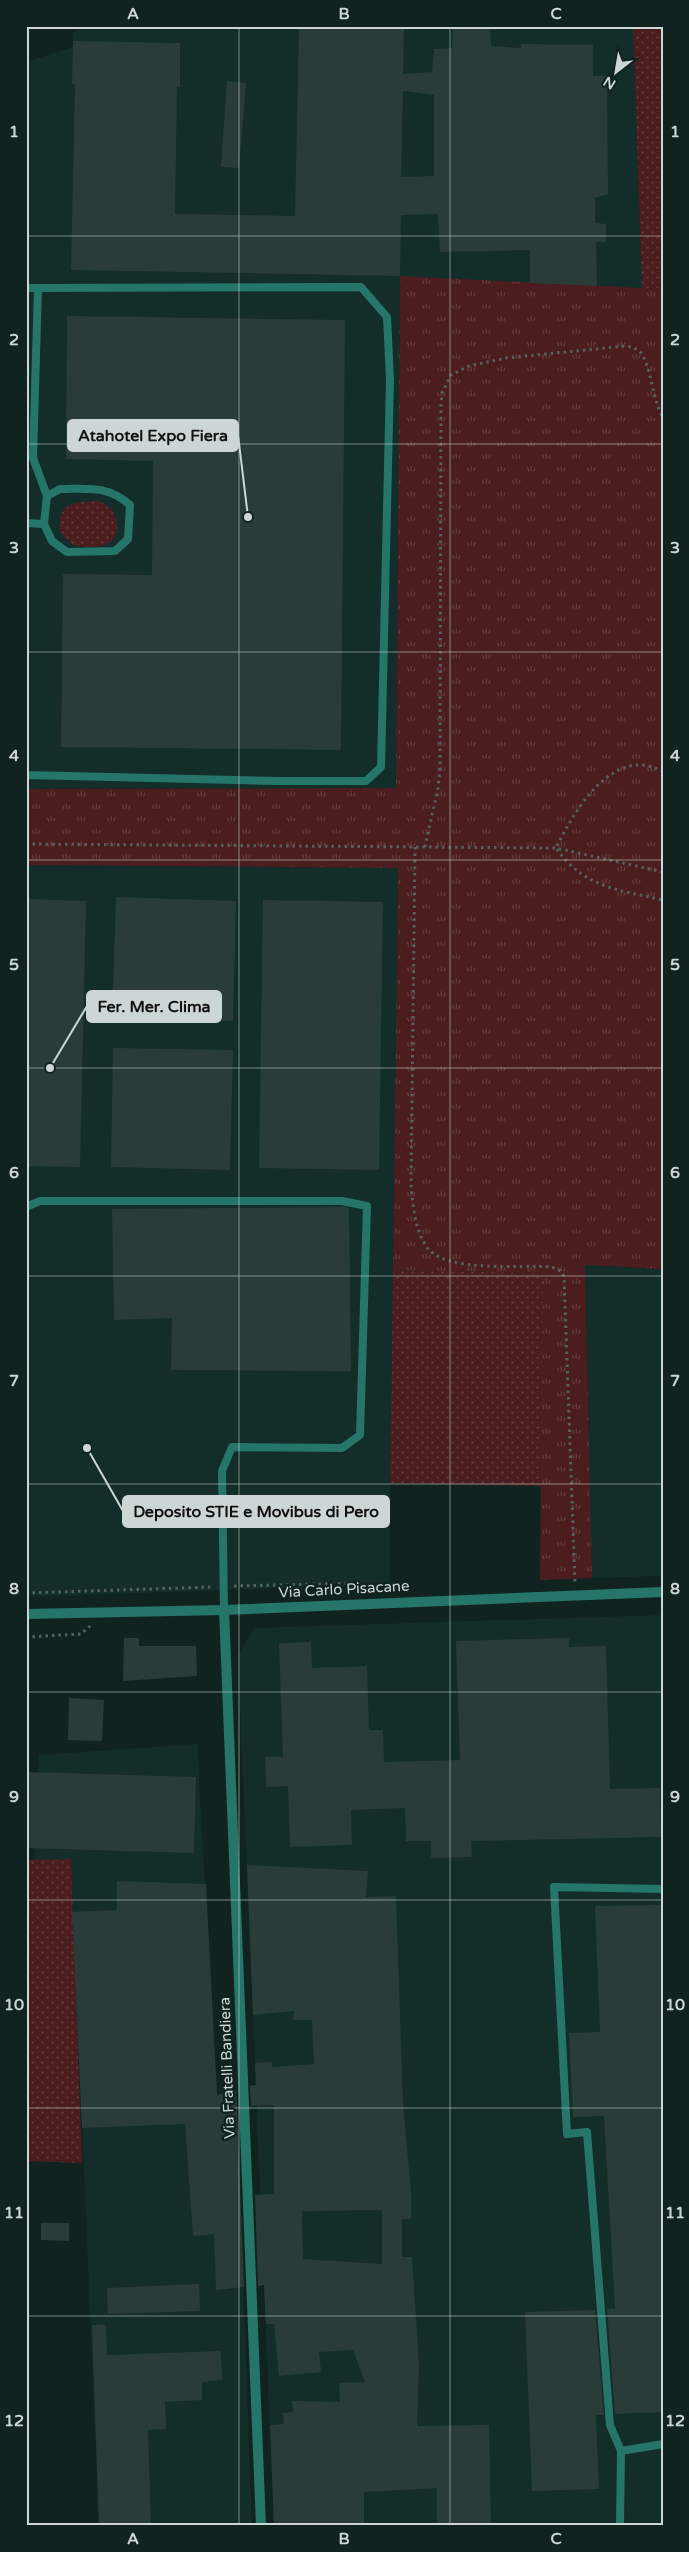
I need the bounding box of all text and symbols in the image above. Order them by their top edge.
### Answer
text: A [127,4,139,24]
text: B [338,4,350,24]
text: C [550,4,562,24]
north arrow [592,48,642,98]
text: N [600,73,619,93]
text: 1 [9,122,19,142]
text: 1 [670,122,680,142]
text: 2 [9,330,19,350]
text: 2 [670,330,680,350]
callout: Atahotel Expo Fiera [68,420,238,451]
text: Atahotel Expo Fiera [78,426,228,446]
text: 3 [9,538,19,558]
text: 3 [670,538,680,558]
text: 4 [9,746,19,766]
text: 4 [670,746,680,766]
text: 5 [9,955,19,975]
text: 5 [670,955,680,975]
callout: Fer. Mer. Clima [87,991,221,1022]
text: Fer. Mer. Clima [97,997,211,1017]
text: 6 [9,1163,19,1183]
text: 6 [670,1163,680,1183]
text: 7 [9,1371,19,1391]
text: 7 [670,1371,680,1391]
callout: Deposito STIE e Movibus di Pero [123,1496,389,1527]
text: Deposito STIE e Movibus di Pero [133,1502,379,1522]
street label: Via Carlo Pisacane [278,1577,410,1601]
text: 8 [9,1579,19,1599]
text: 8 [670,1579,680,1599]
text: 9 [9,1787,19,1807]
text: 9 [670,1787,680,1807]
text: 10 [4,1995,24,2015]
text: 10 [665,1995,685,2015]
street label: Via Fratelli Bandiera [216,1997,238,2139]
text: 11 [4,2203,24,2223]
text: 11 [665,2203,685,2223]
text: 12 [4,2411,24,2431]
text: 12 [665,2411,685,2431]
text: A [127,2529,139,2549]
text: B [338,2529,350,2549]
text: C [550,2529,562,2549]

